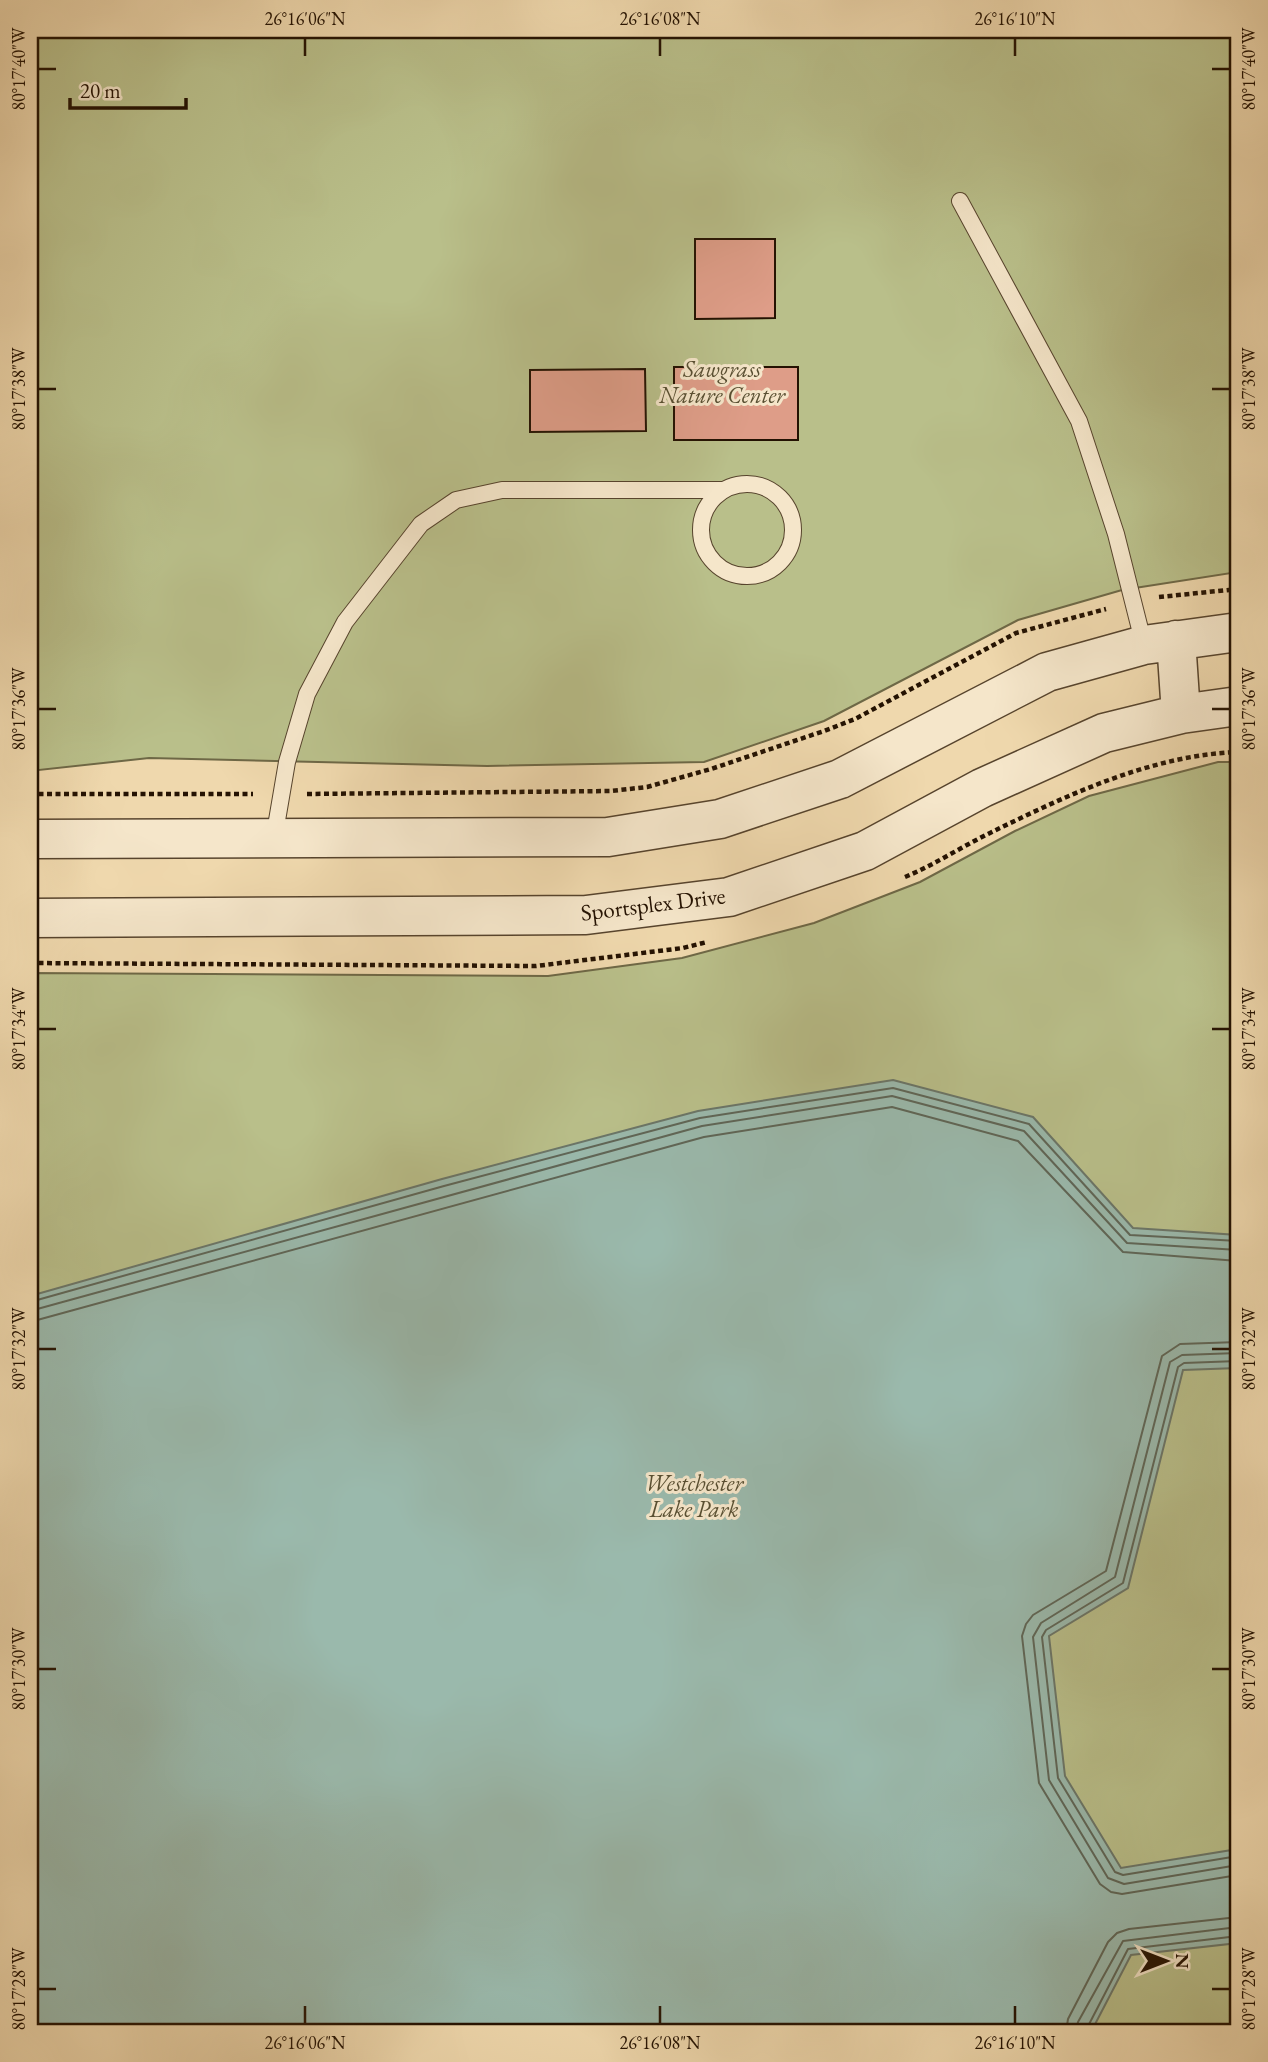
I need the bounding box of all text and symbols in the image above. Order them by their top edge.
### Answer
text: 26°16'06"N [265,7,346,30]
text: 26°16'08"N [620,7,701,30]
text: 26°16'10"N [975,7,1056,30]
text: 80°17'40"W [7,27,30,111]
text: 80°17'40"W [1237,27,1260,111]
scale bar [70,66,186,110]
text: 20 m [80,77,121,104]
text: 80°17'38"W [7,347,30,431]
text: 80°17'38"W [1237,347,1260,431]
park label: Sawgrass Nature Center [658,354,786,410]
text: 80°17'36"W [7,667,30,751]
text: 80°17'36"W [1237,667,1260,751]
street label: Sportsplex Drive [579,880,727,928]
text: 80°17'34"W [7,987,30,1071]
text: 80°17'34"W [1237,987,1260,1071]
text: 80°17'32"W [7,1307,30,1391]
text: 80°17'32"W [1237,1307,1260,1391]
park label: Westchester Lake Park [645,1468,744,1524]
text: 80°17'30"W [7,1627,30,1711]
text: 80°17'30"W [1237,1627,1260,1711]
north arrow [1132,1926,1202,1996]
text: 80°17'28"W [7,1947,30,2031]
text: 80°17'28"W [1237,1947,1260,2031]
text: N [1170,1953,1195,1969]
text: 26°16'06"N [265,2031,346,2054]
text: 26°16'08"N [620,2031,701,2054]
text: 26°16'10"N [975,2031,1056,2054]

